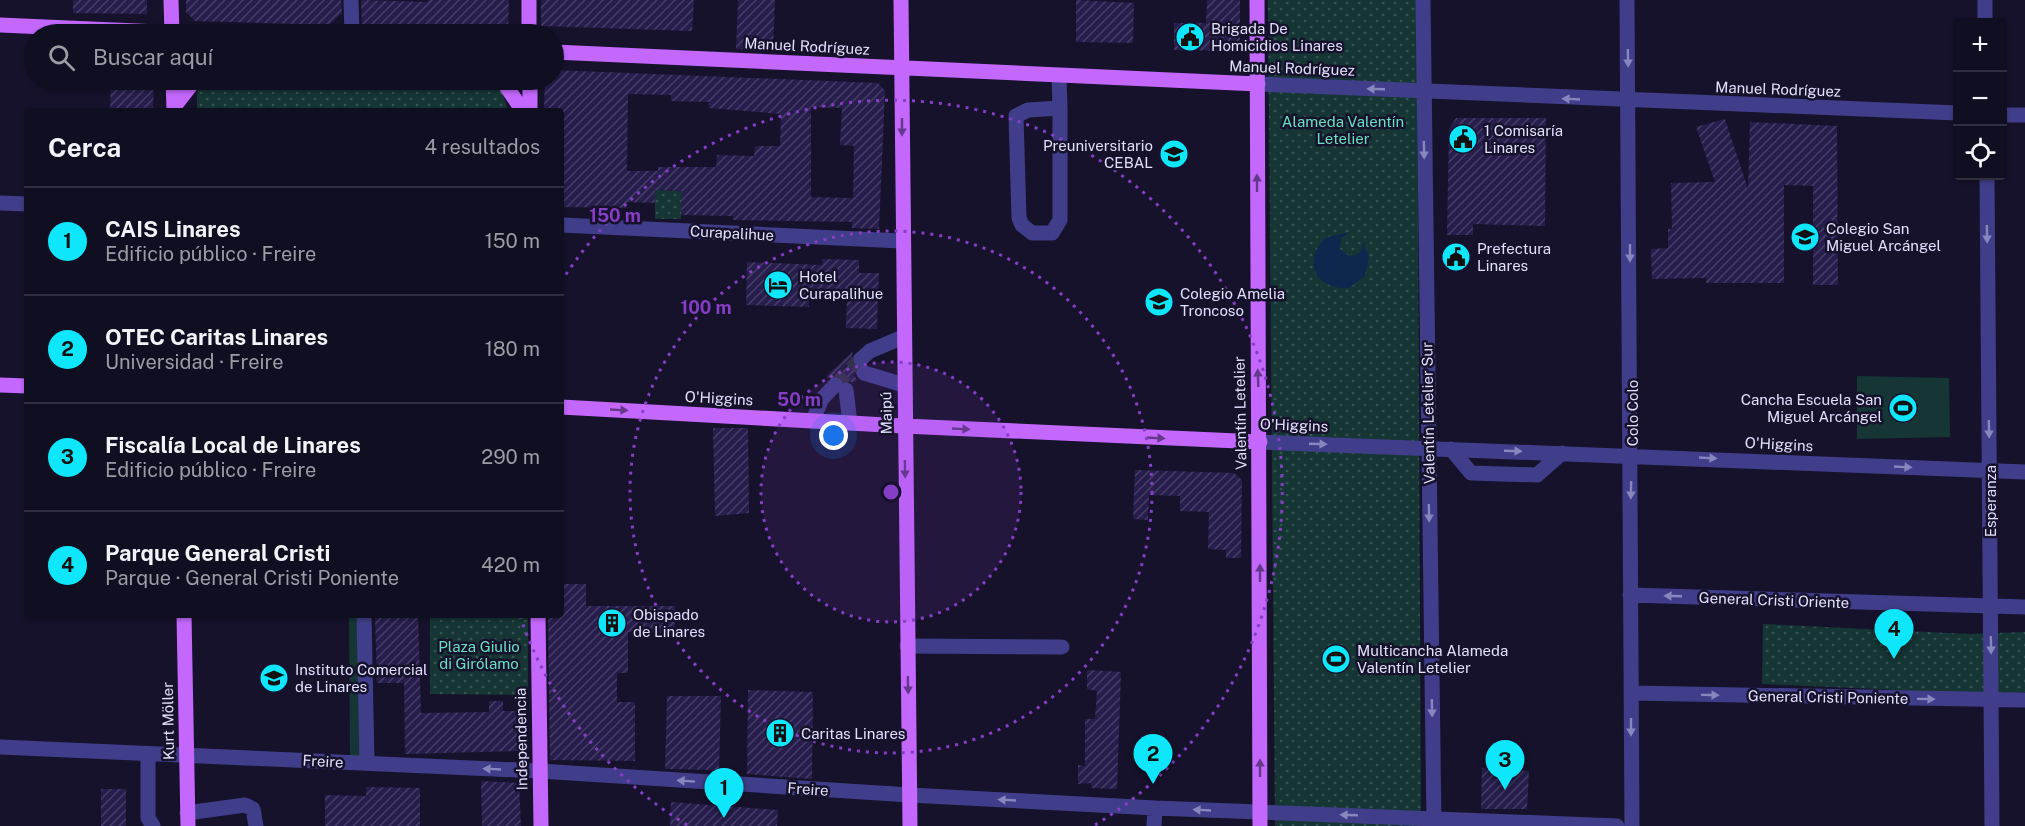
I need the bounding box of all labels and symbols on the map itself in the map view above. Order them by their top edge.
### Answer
place label: Brigada De Homicidios Linares [1211,20,1343,54]
public building icon: Brigada De Homicidios Linares [1174,21,1206,53]
street label: Manuel Rodríguez [744,34,870,58]
one-way arrow [1624,49,1633,68]
street label: Manuel Rodríguez [1229,57,1355,79]
street label: Manuel Rodríguez [1715,78,1841,100]
one-way arrow [1366,85,1385,94]
one-way arrow [1561,94,1580,103]
park label: Alameda Valentín Letelier [1282,113,1404,147]
one-way arrow [897,118,907,137]
place label: 1 Comisaría Linares [1484,122,1563,156]
public building icon: 1 Comisaría Linares [1447,123,1479,155]
place label: Preuniversitario CEBAL [1043,137,1153,171]
school or university icon: Preuniversitario CEBAL [1158,138,1190,170]
one-way arrow [1419,140,1429,159]
one-way arrow [1252,173,1262,192]
text: 150 m [589,205,641,226]
place label: Colegio San Miguel Arcángel [1826,220,1941,254]
school or university icon: Colegio San Miguel Arcángel [1789,221,1821,253]
street label: Curapalihue [689,222,775,244]
one-way arrow [1982,224,1992,243]
place label: Prefectura Linares [1477,240,1551,274]
public building icon: Prefectura Linares [1440,241,1472,273]
one-way arrow [1625,244,1635,263]
place label: Hotel Curapalihue [799,268,883,302]
hotel icon: Hotel Curapalihue [762,269,794,301]
place label: Colegio Amelia Troncoso [1180,285,1285,319]
school or university icon: Colegio Amelia Troncoso [1143,286,1175,318]
text: 100 m [680,297,732,318]
street label: Valentín Letelier Sur [1418,342,1438,484]
street label: Valentín Letelier [1231,356,1249,470]
one-way arrow [1253,368,1263,387]
street label: Colo Colo [1624,380,1641,446]
street label: O'Higgins [684,388,754,408]
text: 50 m [777,389,821,410]
street label: Maipú [877,391,895,435]
place label: Cancha Escuela San Miguel Arcángel [1741,391,1882,425]
sports icon: Cancha Escuela San Miguel Arcángel [1887,392,1919,424]
one-way arrow [610,405,629,415]
street label: O'Higgins [1260,415,1328,435]
one-way arrow [1984,419,1994,438]
your location [819,421,848,450]
one-way arrow [951,424,970,433]
one-way arrow [1146,433,1165,442]
street label: O'Higgins [1744,434,1814,454]
one-way arrow [1309,440,1328,449]
one-way arrow [1504,447,1523,456]
one-way arrow [1698,454,1717,463]
one-way arrow [900,460,909,479]
one-way arrow [1893,463,1912,472]
street label: Esperanza [1982,465,1999,537]
one-way arrow [1627,481,1636,500]
centre of rings [881,482,901,502]
one-way arrow [1424,503,1434,522]
one-way arrow [1255,563,1265,582]
street label: General Cristi Oriente [1698,589,1850,611]
one-way arrow [1663,592,1682,601]
place label: Obispado de Linares [633,606,705,640]
building icon: Obispado de Linares [596,607,628,639]
pin: 4 [1874,610,1914,659]
one-way arrow [1986,635,1996,654]
park label: Plaza Giulio di Girólamo [438,638,520,672]
place label: Multicancha Alameda Valentín Letelier [1357,642,1508,676]
sports icon: Multicancha Alameda Valentín Letelier [1320,643,1352,675]
place label: Instituto Comercial de Linares [295,661,428,695]
school or university icon: Instituto Comercial de Linares [258,662,290,694]
one-way arrow [903,676,913,695]
street label: Kurt Möller [159,682,177,760]
street label: General Cristi Poniente [1748,687,1908,707]
street label: Independencia [512,688,530,790]
one-way arrow [1701,690,1720,700]
one-way arrow [1917,695,1936,704]
one-way arrow [1427,698,1437,717]
building icon: Caritas Linares [764,717,796,749]
one-way arrow [1626,718,1636,737]
place label: Caritas Linares [801,725,905,742]
pin: 2 [1134,734,1172,784]
pin: 3 [1486,740,1524,790]
street label: Freire [302,751,344,771]
one-way arrow [1255,758,1265,777]
one-way arrow [482,764,501,773]
pin: 1 [704,768,744,818]
one-way arrow [677,776,696,785]
street label: Freire [787,779,829,799]
one-way arrow [997,796,1016,805]
one-way arrow [1192,805,1211,814]
one-way arrow [1339,810,1358,820]

